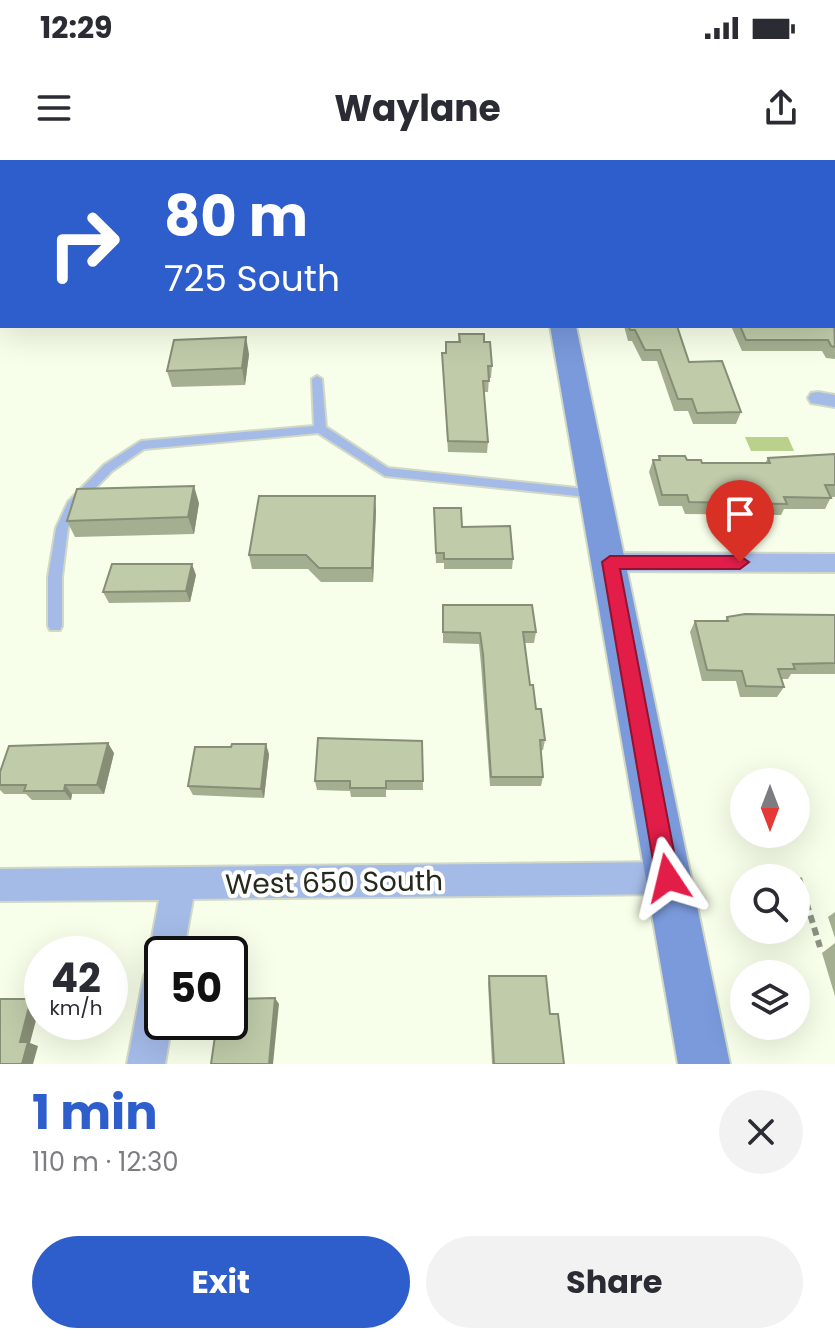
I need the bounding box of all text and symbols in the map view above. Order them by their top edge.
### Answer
text: 12:29 [40,6,113,49]
text: Waylane [334,83,501,134]
icon: menu [32,86,76,130]
icon: share [759,86,803,130]
text: 80 m [164,177,308,256]
icon: right [32,192,136,296]
text: 725 South [164,253,340,304]
pin [706,480,774,562]
icon: arrive [718,492,762,536]
north arrow [730,768,810,848]
map controls [730,768,810,1040]
position arrow [626,836,710,920]
street label: West 650 South [225,861,443,904]
button: search [730,864,810,944]
speed limit sign: 50 [144,936,248,1040]
text: 42 [51,950,101,1006]
button: layers [730,960,810,1040]
text: km/h [49,994,103,1022]
text: 1 min [32,1079,158,1146]
button: close [719,1090,803,1174]
text: 110 m · 12:30 [32,1144,179,1180]
button: Exit [32,1236,410,1328]
button: Share [426,1236,803,1328]

